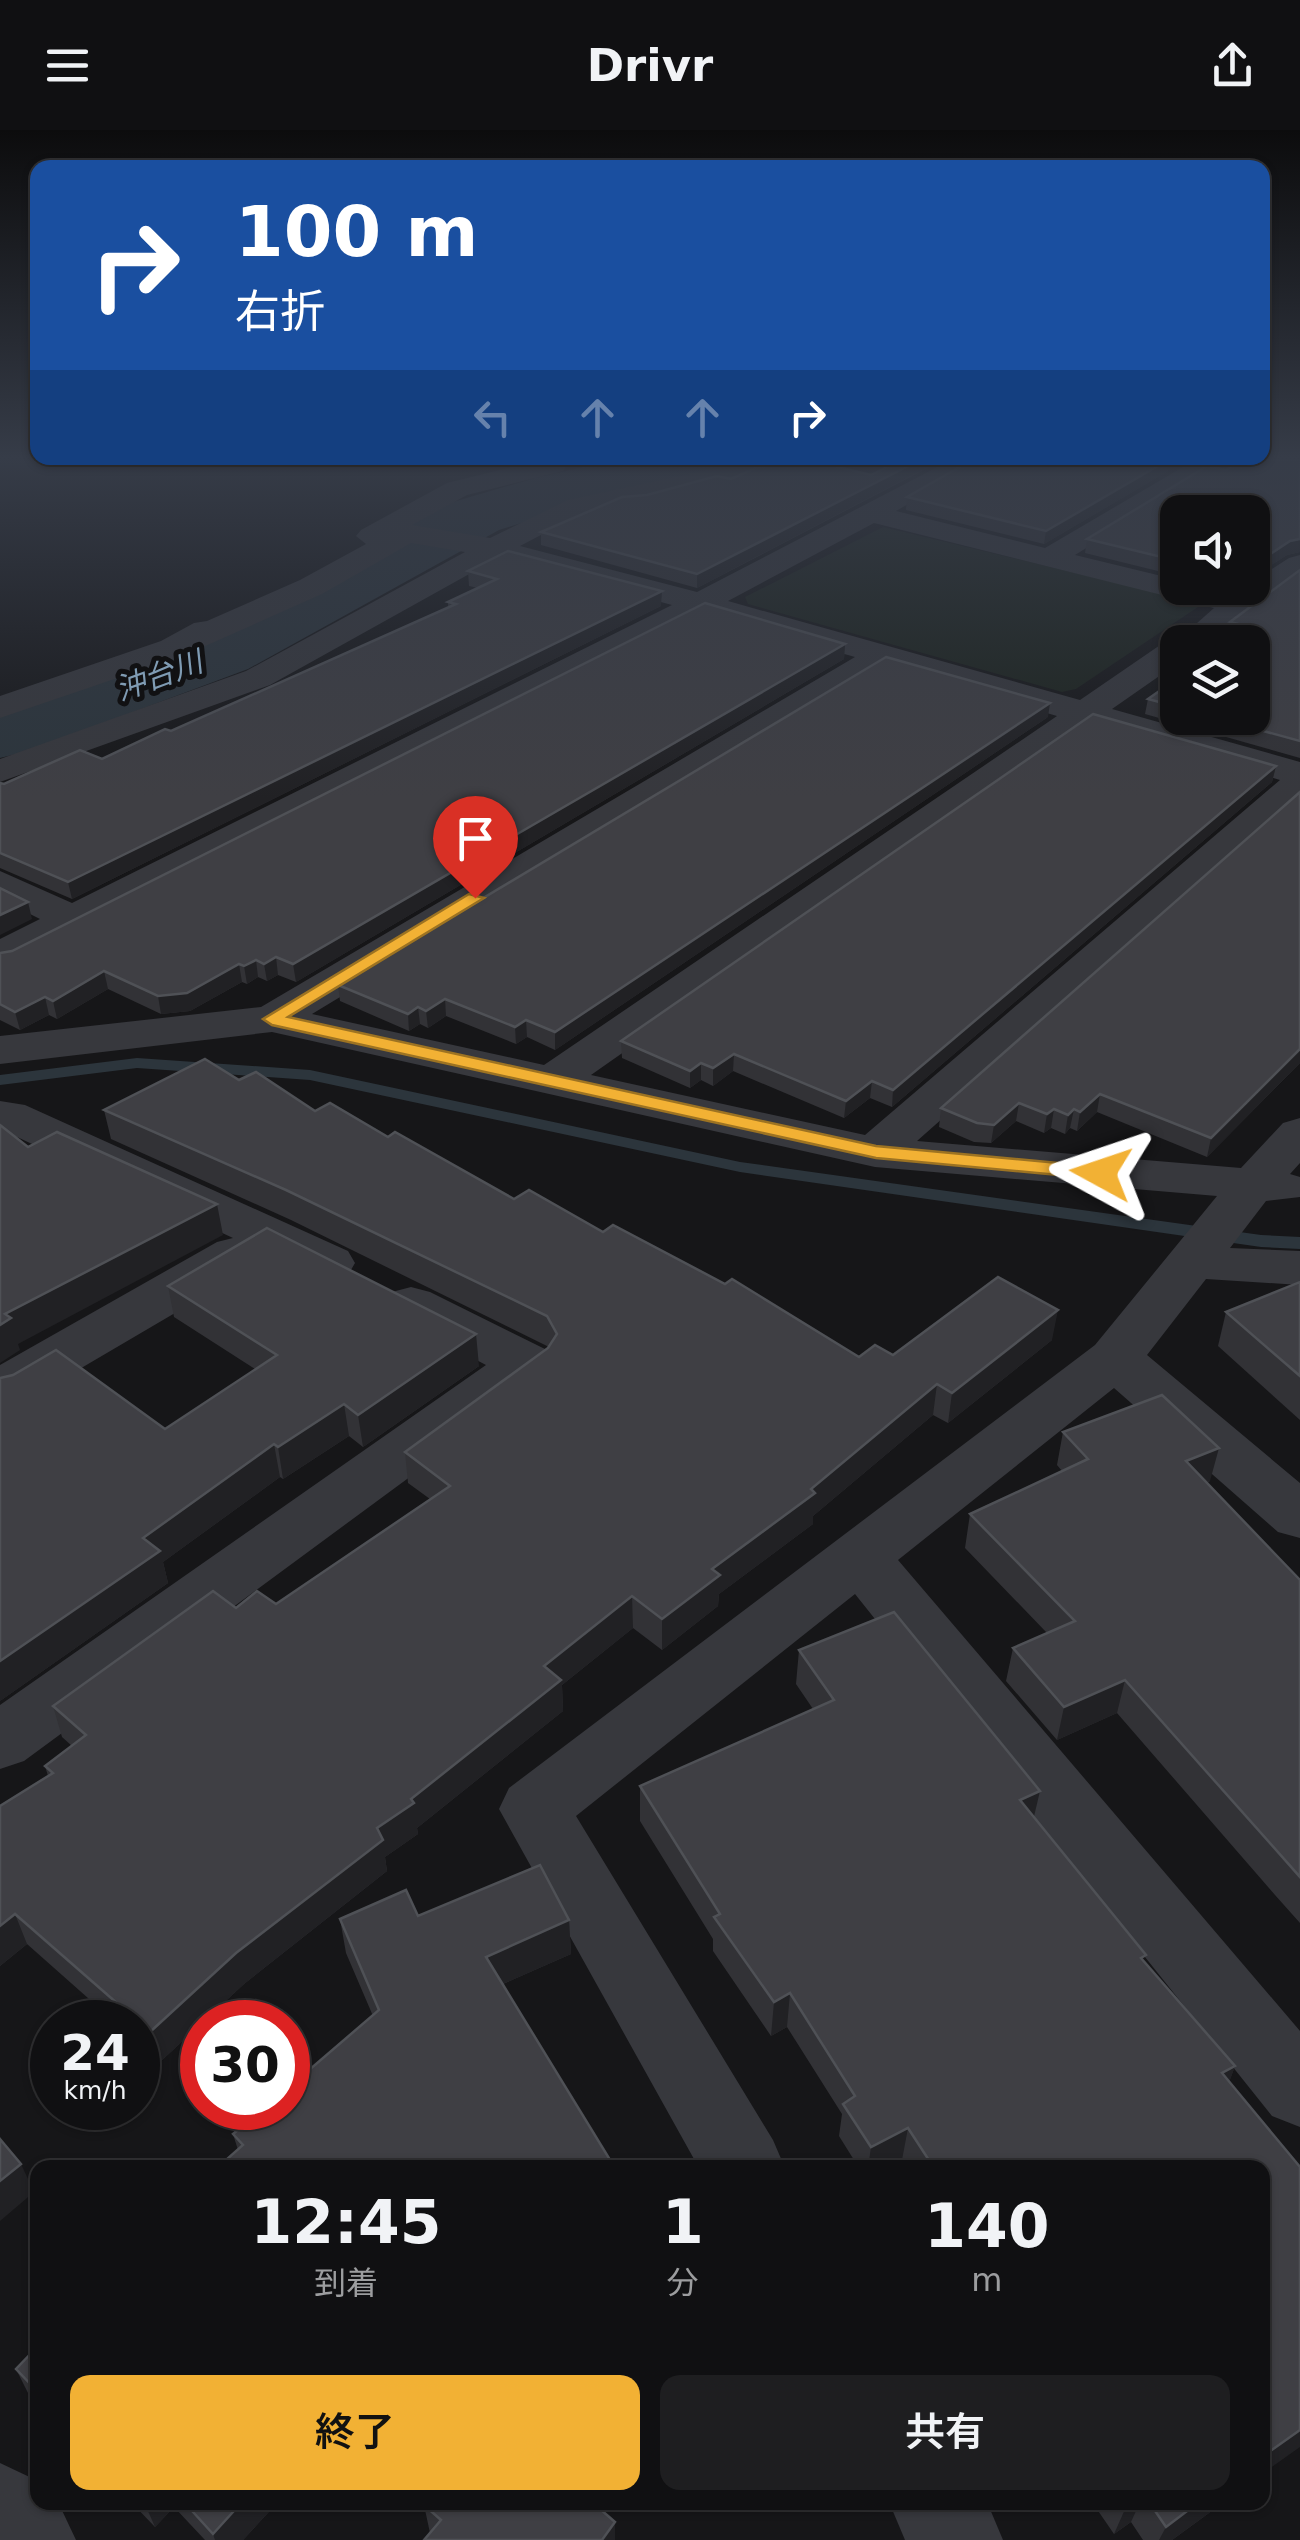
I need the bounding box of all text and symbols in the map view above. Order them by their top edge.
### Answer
icon: menu [40,38,95,93]
icon: share [1205,38,1260,93]
text: Drivr [587,39,713,92]
text: 100 m [235,191,478,273]
icon: right [70,200,200,330]
text: 右折 [235,285,325,338]
icon: left [465,390,520,445]
icon: ahead [570,390,625,445]
icon: ahead [675,390,730,445]
icon: right [780,390,835,445]
map controls [1160,495,1270,735]
button: sound [1160,495,1270,605]
button: layers [1160,625,1270,735]
water label: 沖台川 [111,643,210,707]
pin [433,796,518,899]
icon: arrive [448,811,503,866]
position arrow [1049,1121,1153,1225]
speed limit sign: 30 [180,2000,310,2130]
text: 24 [60,2024,130,2082]
text: km/h [63,2076,127,2105]
text: 12:45 [251,2187,442,2257]
text: 1 [662,2187,704,2257]
text: 140 [924,2191,1050,2261]
text: m [971,2261,1002,2299]
text: 到着 [314,2264,378,2302]
text: 分 [667,2264,699,2302]
button: 終了 [70,2375,640,2490]
button: 共有 [660,2375,1230,2490]

